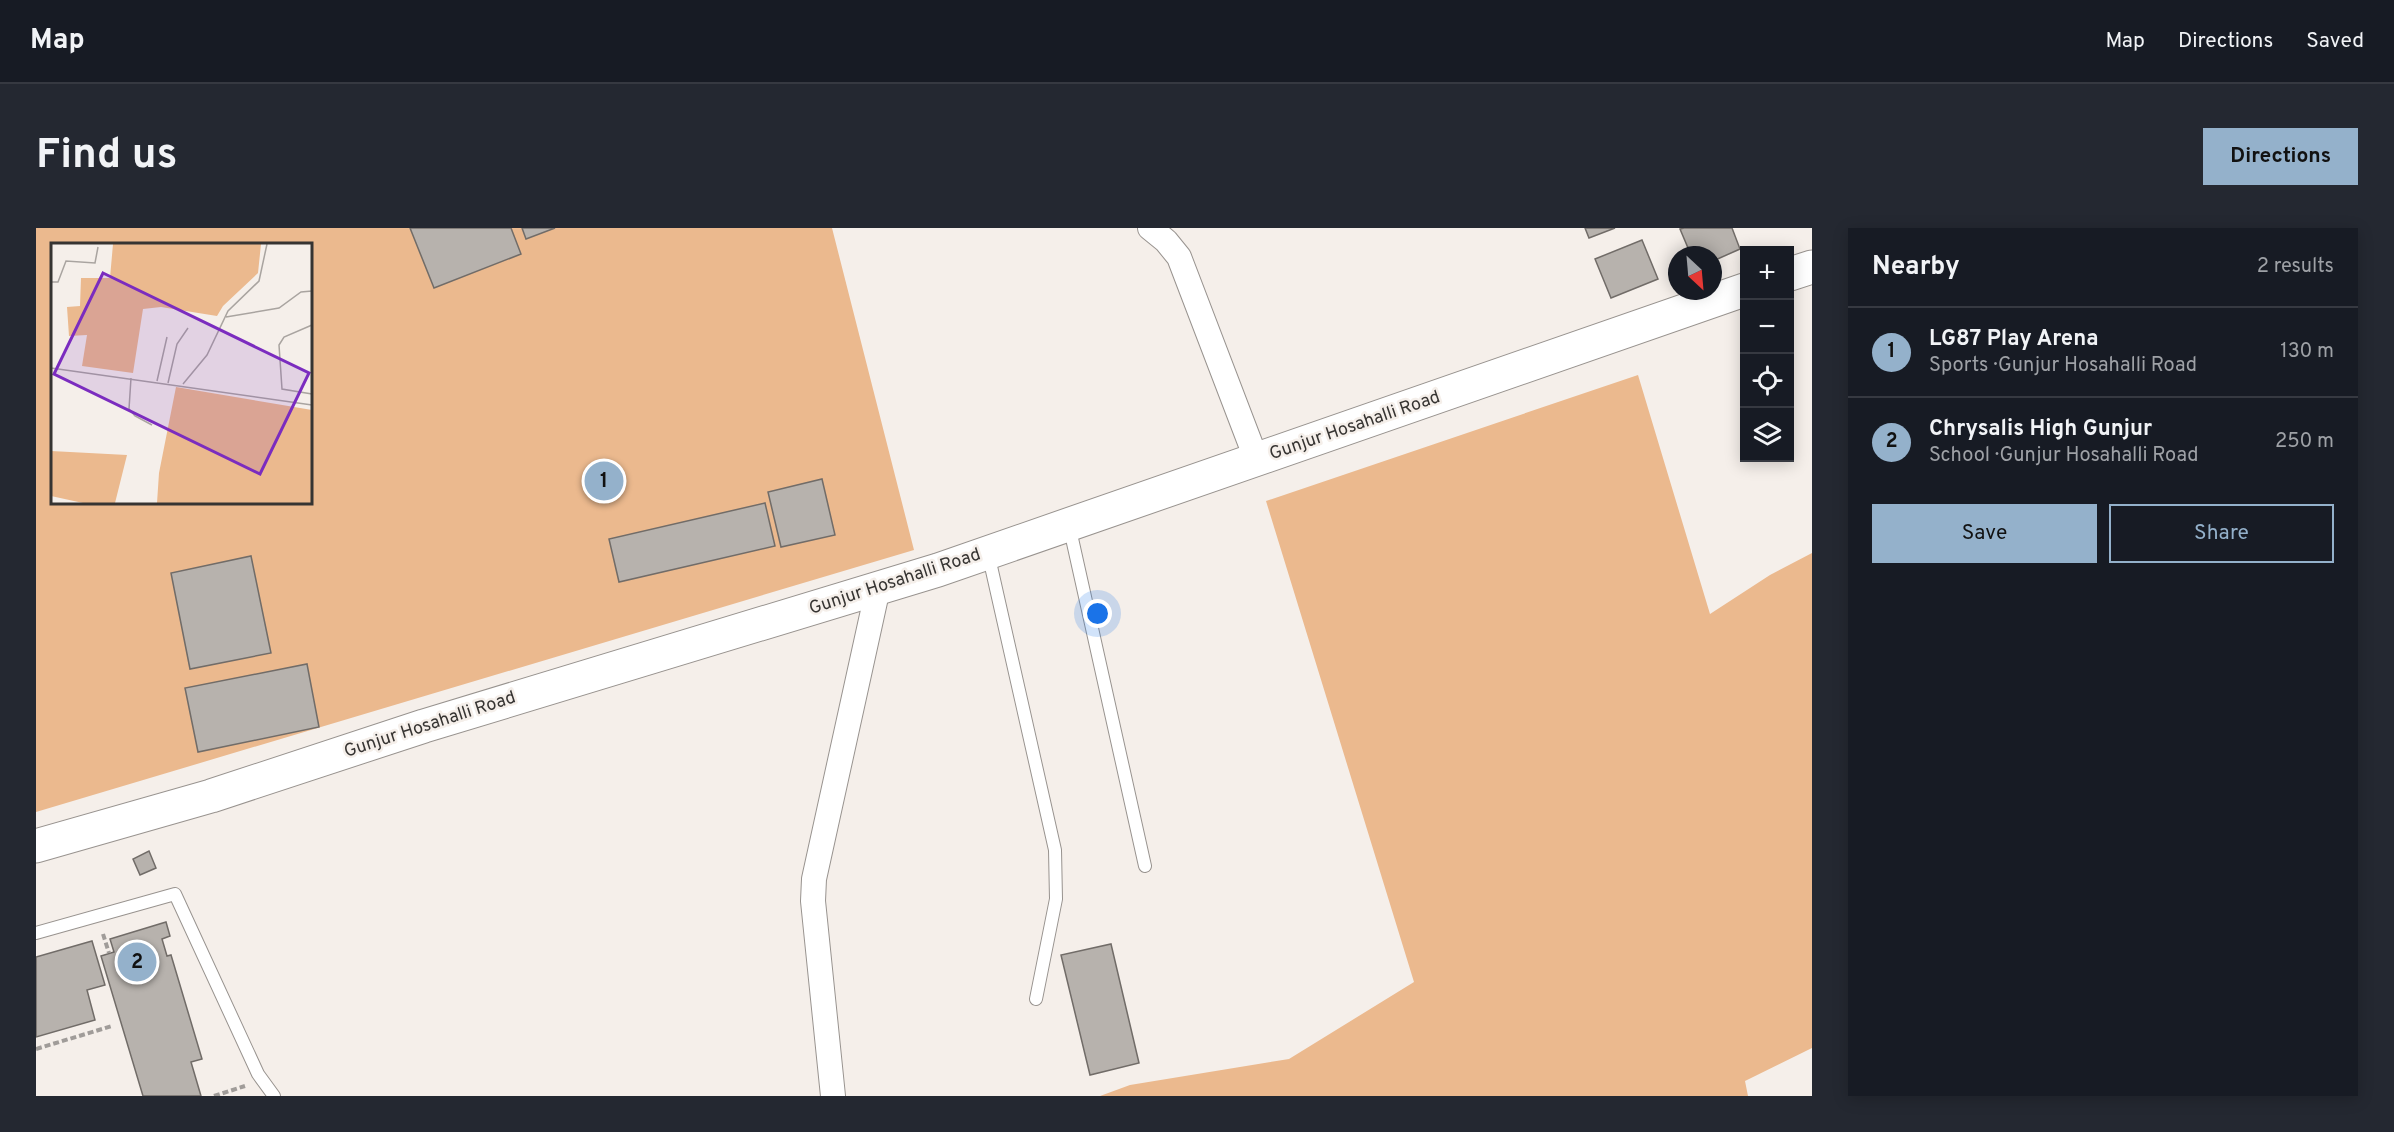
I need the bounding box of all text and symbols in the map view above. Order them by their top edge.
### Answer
text: Map [30,23,85,59]
text: Map [2105,28,2145,55]
text: Directions [2178,28,2273,55]
text: Saved [2306,28,2364,55]
button: Directions [2203,128,2358,185]
text: Find us [36,130,177,183]
inset map [51,243,312,504]
north arrow [1668,246,1722,300]
map controls [1740,246,1794,462]
button: + [1740,246,1794,300]
text: Nearby [1872,251,1960,284]
text: 2 results [2257,254,2334,280]
button: − [1740,300,1794,354]
text: LG87 Play Arena [1929,326,2098,353]
text: 1 [1888,339,1896,365]
text: 130 m [2280,339,2334,365]
text: Sports · Gunjur Hosahalli Road [1929,353,2197,379]
button: locate [1740,354,1794,408]
street label: Gunjur Hosahalli Road [1267,386,1443,466]
button: layers [1740,408,1794,462]
text: Chrysalis High Gunjur [1929,416,2152,443]
text: 2 [1885,429,1898,455]
text: 250 m [2275,429,2334,455]
text: School · Gunjur Hosahalli Road [1929,443,2199,469]
pin: 1 [584,458,624,504]
button: Save [1872,504,2097,563]
button: Share [2109,504,2334,563]
street label: Gunjur Hosahalli Road [806,543,984,621]
your location [1083,599,1112,628]
street label: Gunjur Hosahalli Road [341,686,519,764]
pin: 2 [118,940,156,984]

